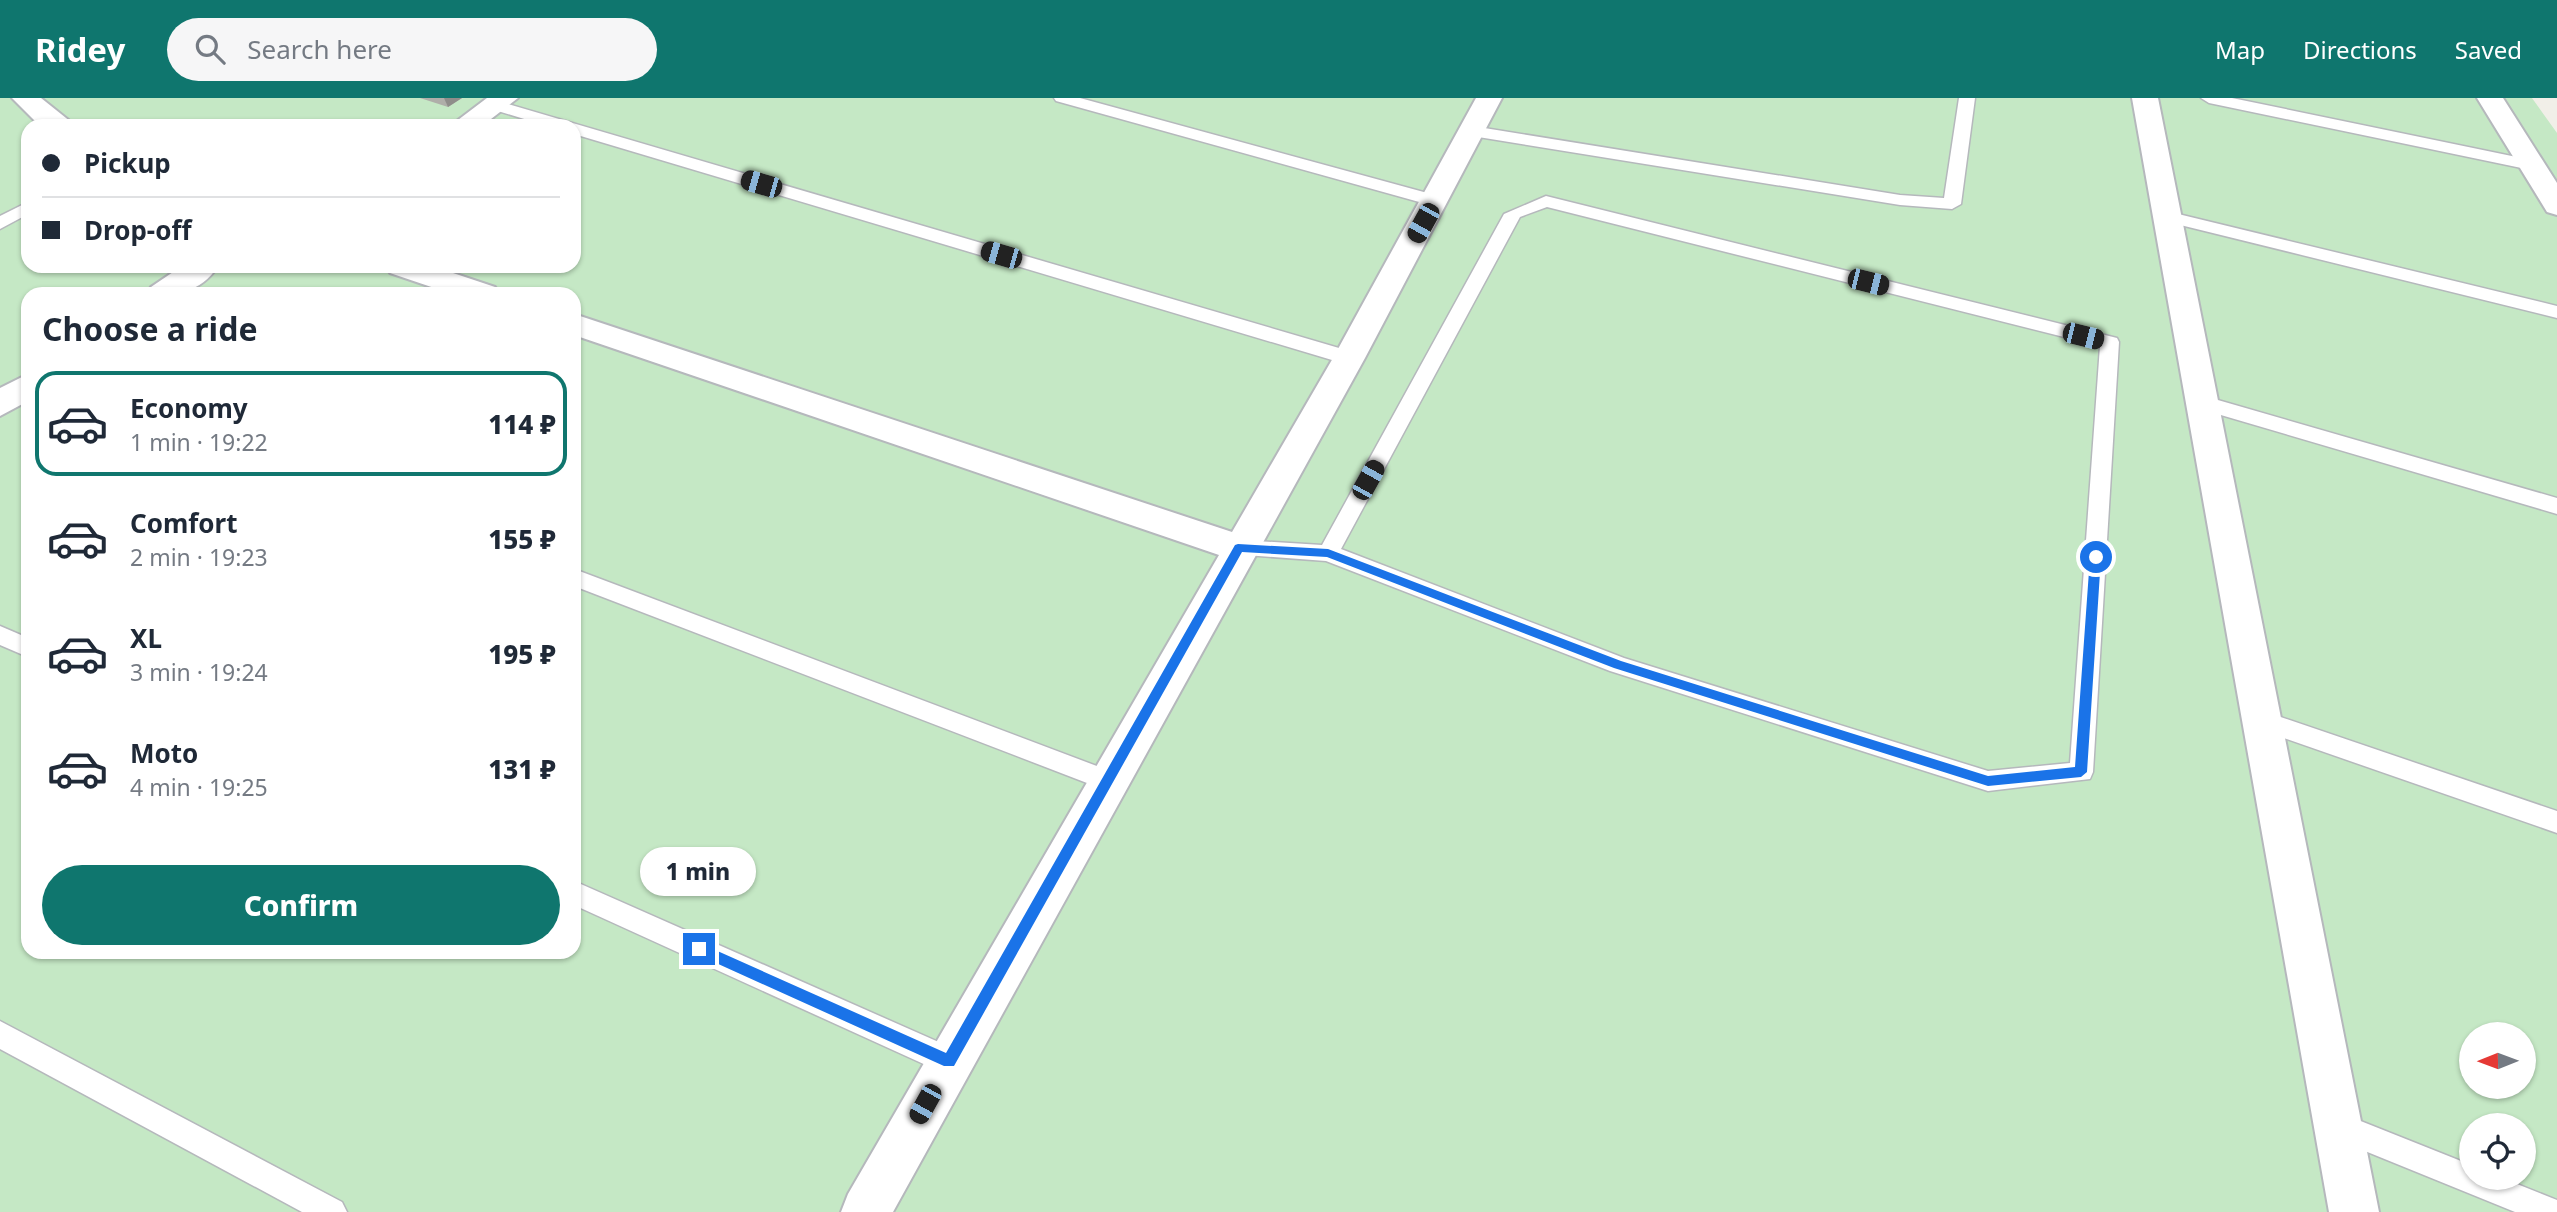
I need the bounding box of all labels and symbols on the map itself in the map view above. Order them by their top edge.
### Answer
car [738,168,785,200]
car [1404,200,1443,246]
car [978,239,1025,271]
car [1846,267,1891,297]
car [2061,321,2106,351]
car [1349,457,1388,503]
route start [2080,541,2112,573]
callout: 1 min [641,848,757,896]
route end [683,933,715,965]
north arrow [2459,1022,2536,1099]
car [906,1081,945,1127]

